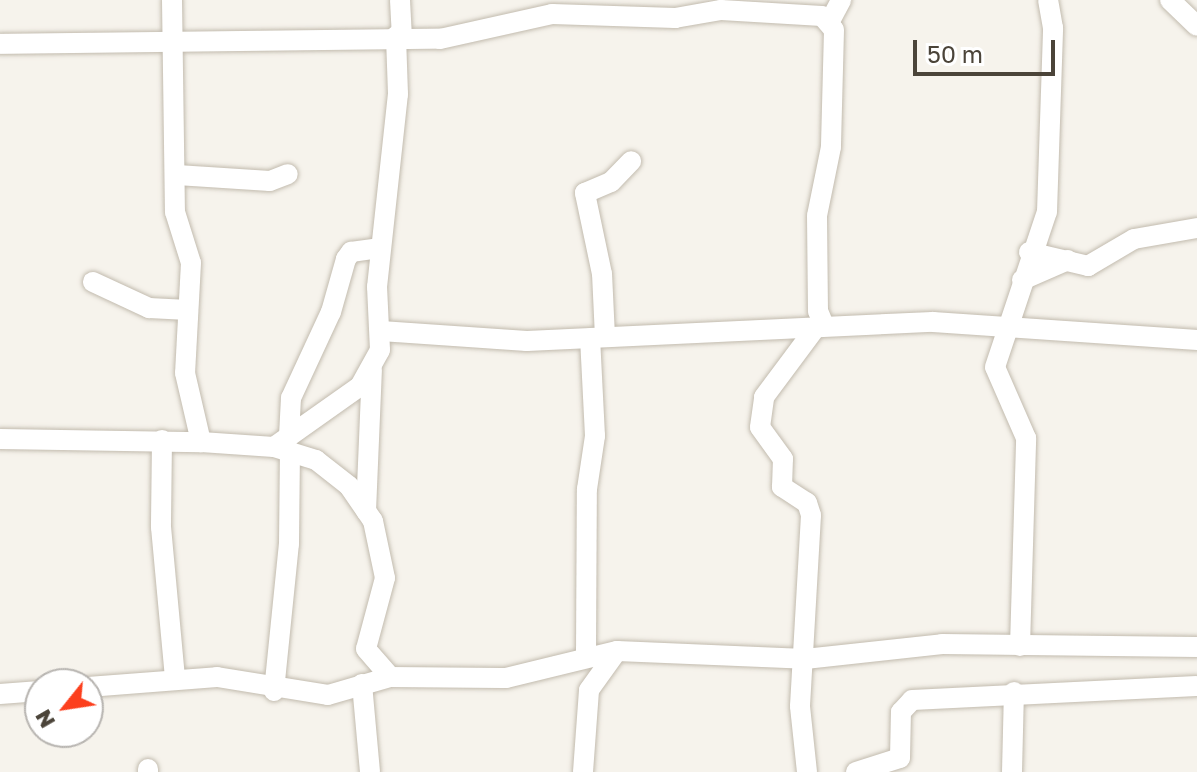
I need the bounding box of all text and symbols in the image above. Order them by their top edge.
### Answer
scale bar [917,24,1059,74]
text: 50 m [927,39,983,68]
north arrow [24,668,104,748]
text: N [29,705,60,733]

